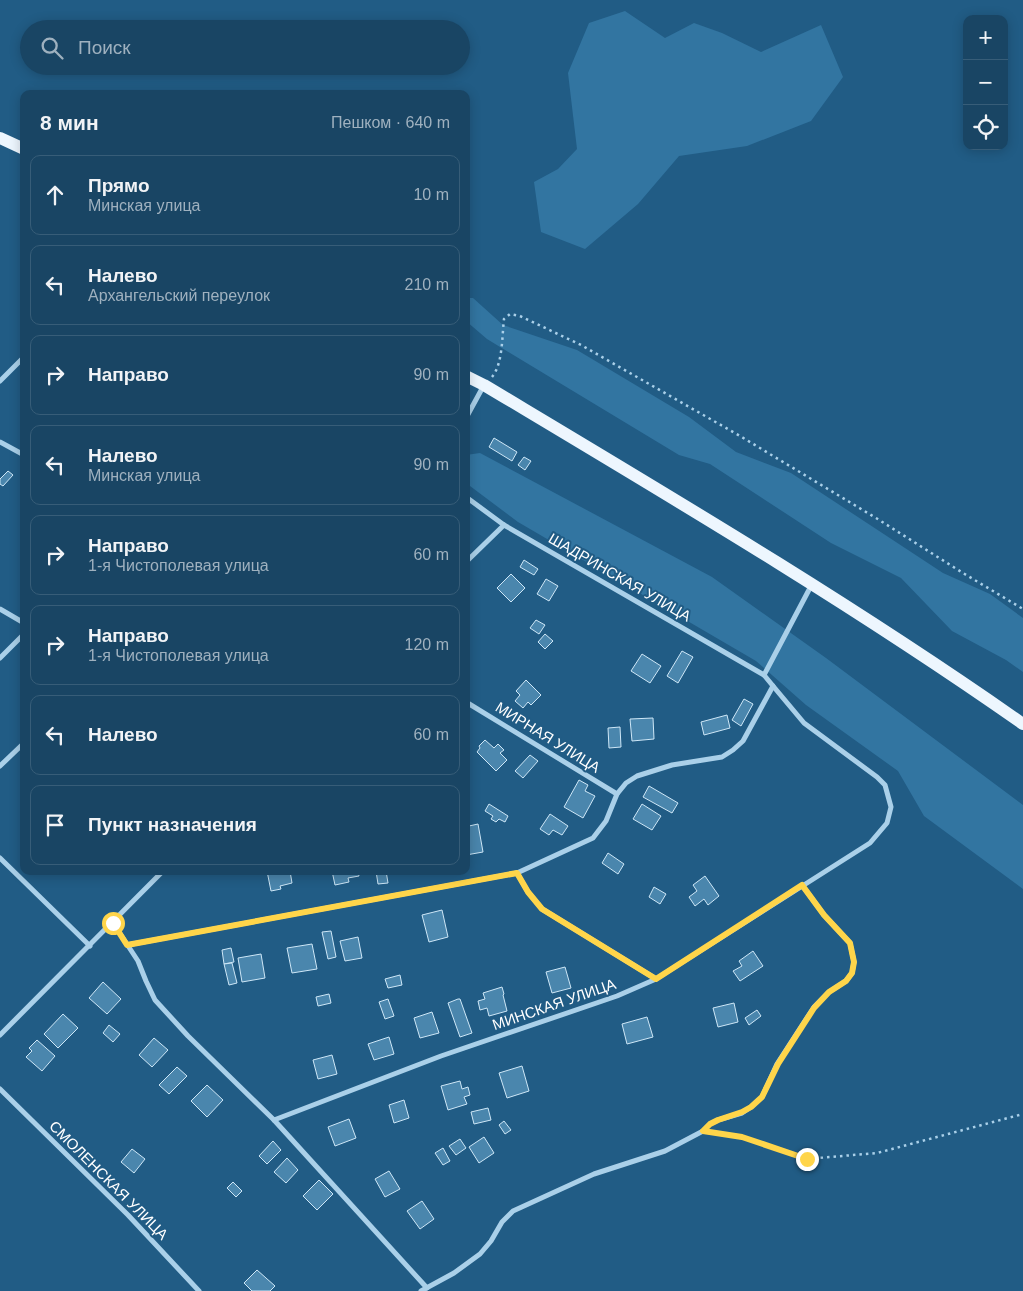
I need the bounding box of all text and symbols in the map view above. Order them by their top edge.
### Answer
map controls [963,15,1008,150]
button: + [963,15,1008,60]
search box [20,20,470,75]
icon: search [38,34,66,62]
text: Поиск [78,37,131,58]
button: − [963,60,1008,105]
button: locate [963,105,1008,150]
text: 8 мин [40,111,99,134]
text: Пешком · 640 m [331,114,450,131]
text: Прямо [88,175,150,196]
icon: ahead [41,181,69,209]
text: 10 m [413,186,449,203]
text: Минская улица [88,197,200,214]
text: Налево [88,265,158,286]
icon: left [41,271,69,299]
text: 210 m [405,276,449,293]
text: Архангельский переулок [88,287,270,304]
icon: right [41,361,69,389]
text: Направо [88,364,169,385]
text: 90 m [413,366,449,383]
text: Налево [88,445,158,466]
icon: left [41,451,69,479]
text: 90 m [413,456,449,473]
text: Минская улица [88,467,200,484]
street label: ШАДРИНСКАЯ УЛИЦА [546,529,694,625]
text: Направо [88,535,169,556]
icon: right [41,541,69,569]
text: 60 m [413,546,449,563]
text: 1-я Чистополевая улица [88,557,269,574]
text: Направо [88,625,169,646]
icon: right [41,631,69,659]
text: 120 m [405,636,449,653]
text: 1-я Чистополевая улица [88,647,269,664]
street label: МИРНАЯ УЛИЦА [493,698,603,776]
icon: left [41,721,69,749]
text: Налево [88,724,158,745]
text: 60 m [413,726,449,743]
icon: arrive [41,811,69,839]
text: Пункт назначения [88,814,257,835]
route start [102,912,125,935]
street label: МИНСКАЯ УЛИЦА [490,975,618,1033]
street label: СМОЛЕНСКАЯ УЛИЦА [46,1117,172,1243]
route end [796,1148,819,1171]

